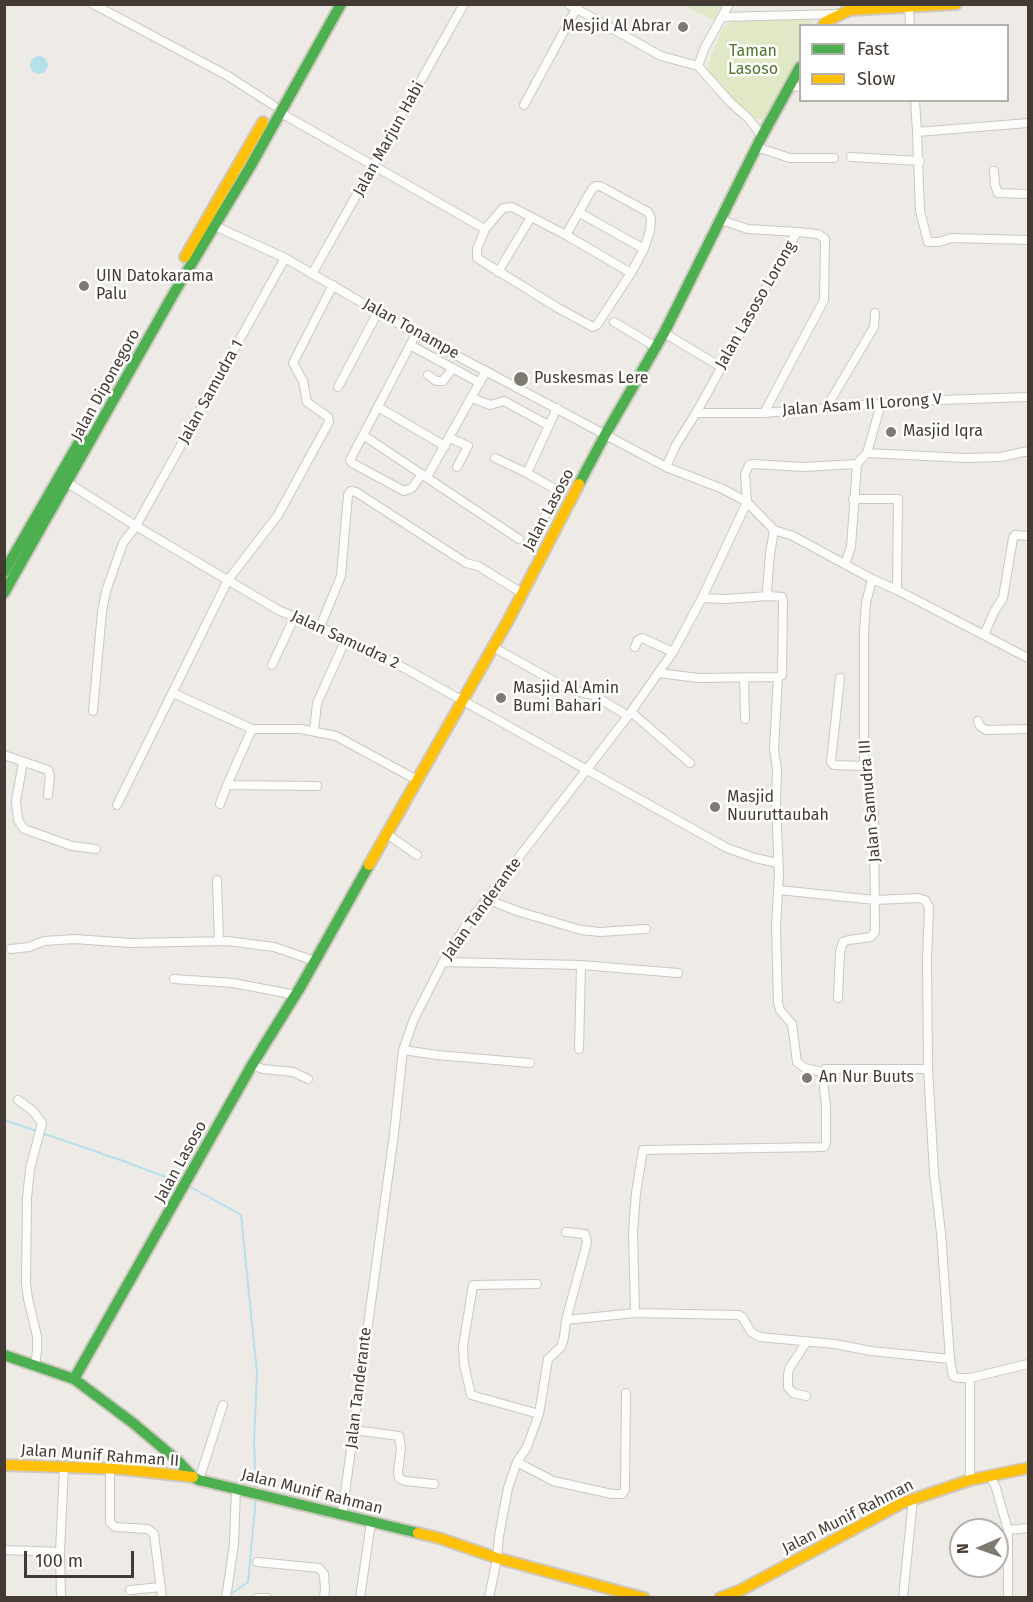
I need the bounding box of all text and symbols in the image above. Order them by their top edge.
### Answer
place label: Mesjid Al Abrar [562,17,671,37]
marker: Mesjid Al Abrar [676,20,690,34]
legend [799,24,1009,102]
text: Fast [857,38,889,60]
park label: Taman Lasoso [728,42,778,80]
text: Slow [857,68,895,90]
street label: Jalan Marjun Habi [349,78,429,200]
street label: Jalan Lasoso Lorong [712,238,800,372]
place label: UIN Datokarama Palu [96,267,214,305]
marker: UIN Datokarama Palu [77,279,91,293]
street label: Jalan Tonampe [360,295,462,363]
street label: Jalan Diponegoro [67,326,145,444]
street label: Jalan Samudra 1 [175,337,247,447]
place label: Puskesmas Lere [534,369,649,389]
marker: Puskesmas Lere [512,370,530,388]
street label: Jalan Asam II Lorong V [782,390,942,420]
place label: Masjid Iqra [903,422,983,442]
marker: Masjid Iqra [884,425,898,439]
street label: Jalan Lasoso [519,466,579,554]
street label: Jalan Samudra 2 [288,607,402,673]
place label: Masjid Al Amin Bumi Bahari [513,679,619,717]
marker: Masjid Al Amin Bumi Bahari [494,691,508,705]
street label: Jalan Samudra III [855,739,885,863]
place label: Masjid Nuuruttaubah [727,788,829,826]
marker: Masjid Nuuruttaubah [708,800,722,814]
street label: Jalan Tanderante [438,854,526,964]
place label: An Nur Buuts [819,1068,914,1088]
marker: An Nur Buuts [800,1071,814,1085]
street label: Jalan Lasoso [151,1118,211,1206]
street label: Jalan Tanderante [342,1326,376,1450]
street label: Jalan Munif Rahman II [20,1441,180,1471]
street label: Jalan Munif Rahman [239,1465,385,1519]
street label: Jalan Munif Rahman [779,1476,917,1558]
north arrow [949,1518,1009,1578]
scale bar [27,1539,136,1577]
text: N [953,1543,972,1554]
text: 100 m [35,1550,83,1572]

